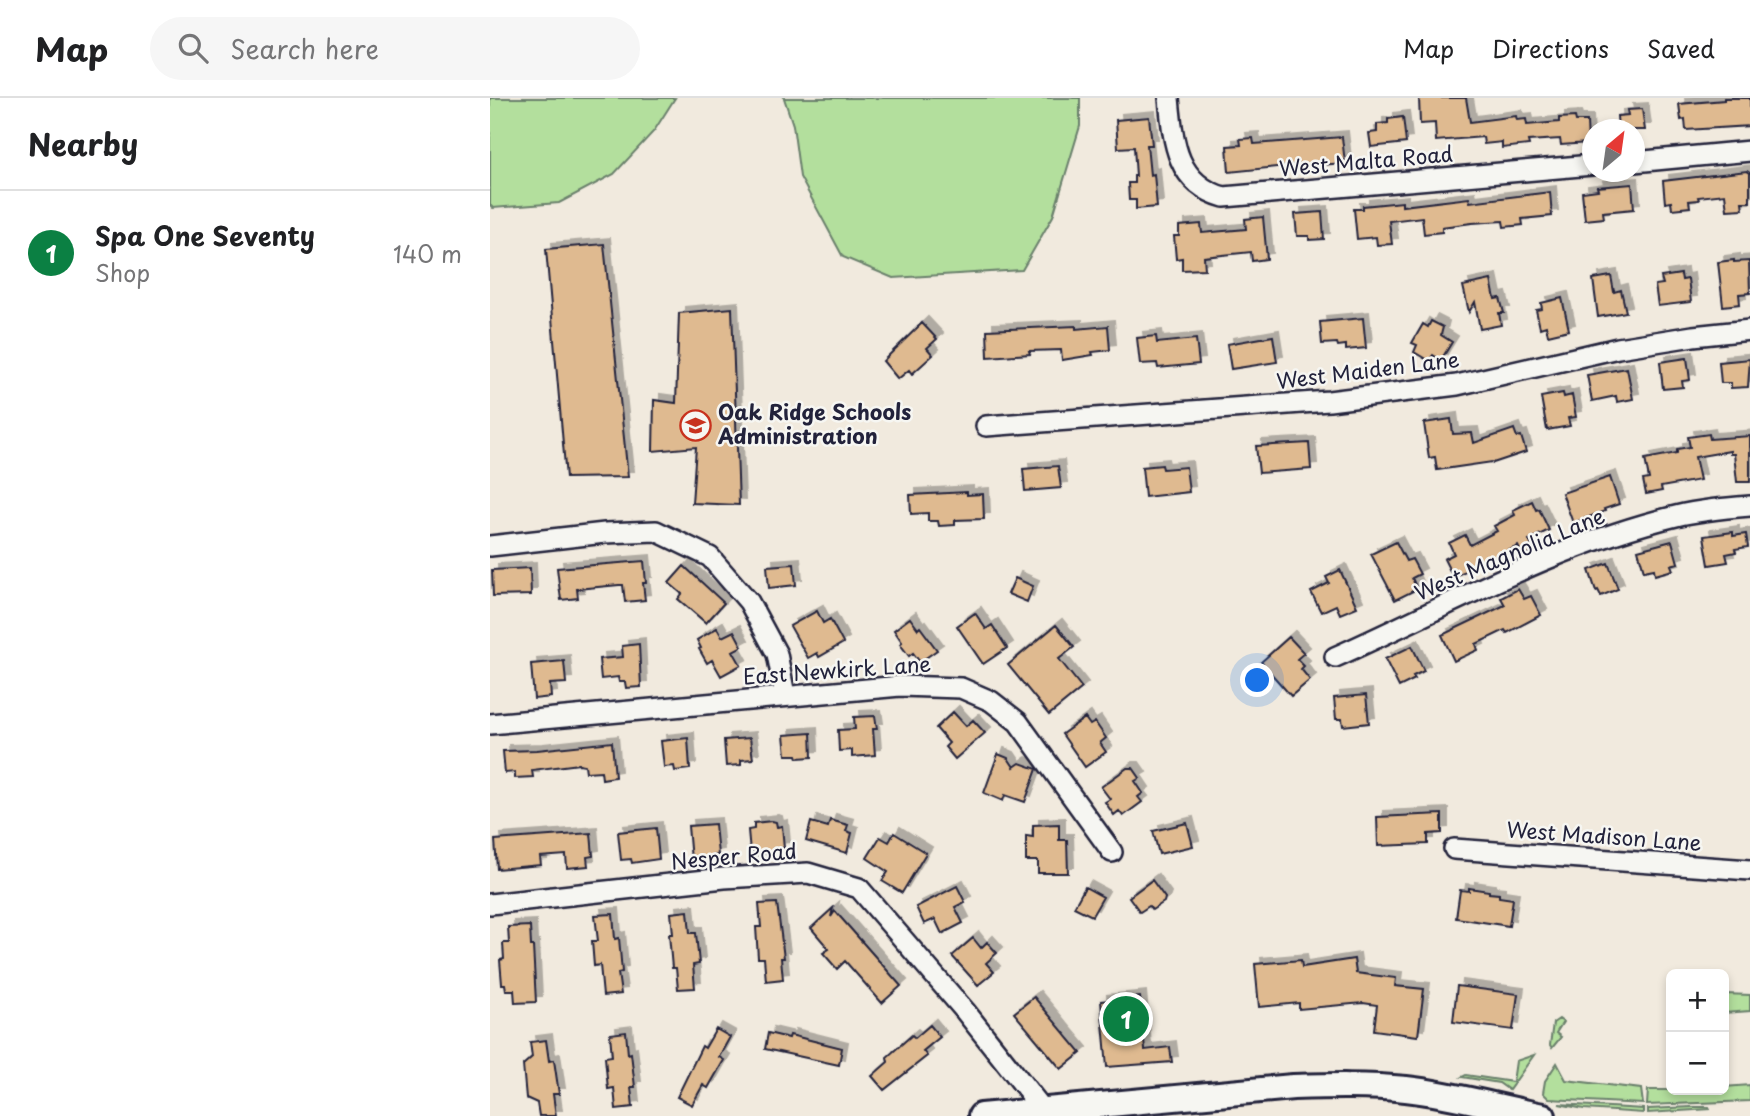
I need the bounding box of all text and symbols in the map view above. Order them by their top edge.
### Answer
search box [150,17,640,80]
text: Map [35,23,108,73]
icon: search [174,29,212,67]
text: Search here [230,29,379,68]
text: Map [1403,30,1454,66]
text: Directions [1492,30,1609,66]
text: Saved [1647,30,1715,66]
north arrow [1582,119,1645,182]
text: Nearby [28,121,138,166]
street label: West Malta Road [1278,136,1454,184]
text: Spa One Seventy [95,216,315,255]
text: 1 [46,236,57,271]
text: 140 m [393,236,462,271]
text: Shop [95,255,150,290]
street label: West Maiden Lane [1274,342,1461,396]
place label: Oak Ridge Schools Administration [717,395,911,451]
school or university icon: Oak Ridge Schools Administration [678,408,712,442]
street label: West Magnolia Lane [1409,499,1609,608]
street label: East Newkirk Lane [742,646,932,692]
your location [1240,663,1274,697]
street label: West Madison Lane [1505,812,1703,858]
street label: Nesper Road [670,834,798,876]
map controls [1666,969,1729,1095]
button: + [1666,969,1729,1032]
pin: 1 [1103,993,1149,1045]
button: − [1666,1032,1729,1095]

